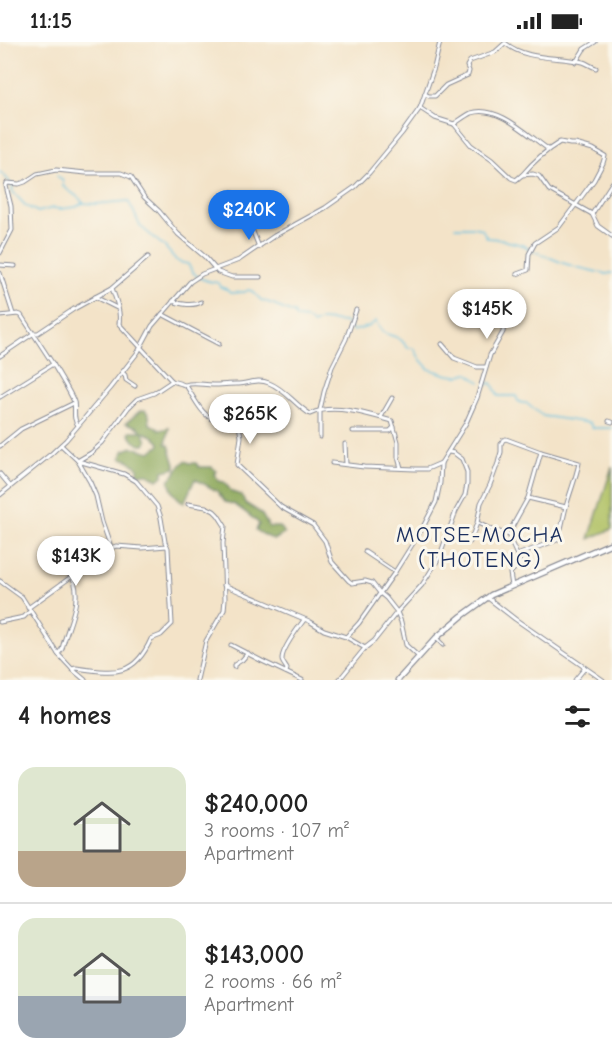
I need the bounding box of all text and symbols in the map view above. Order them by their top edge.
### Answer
text: 11:15 [30,8,72,34]
pin: $240K [207,190,291,241]
text: $240K [222,198,276,221]
pin: $145K [445,289,529,340]
text: $145K [462,297,512,320]
pin: $265K [208,394,292,445]
text: $265K [223,402,277,425]
district label: MOTSE-MOCHA (THOTENG) [396,522,564,573]
pin: $143K [34,536,118,587]
text: $143K [51,544,101,567]
icon: filters [561,700,594,733]
text: 4 homes [18,701,111,731]
text: $240,000 [204,789,308,819]
icon: home [66,791,138,863]
text: 3 rooms · 107 m² [204,819,349,842]
text: Apartment [204,842,294,865]
text: $143,000 [204,940,304,970]
icon: home [66,942,138,1014]
text: 2 rooms · 66 m² [204,970,342,993]
text: Apartment [204,993,294,1016]

